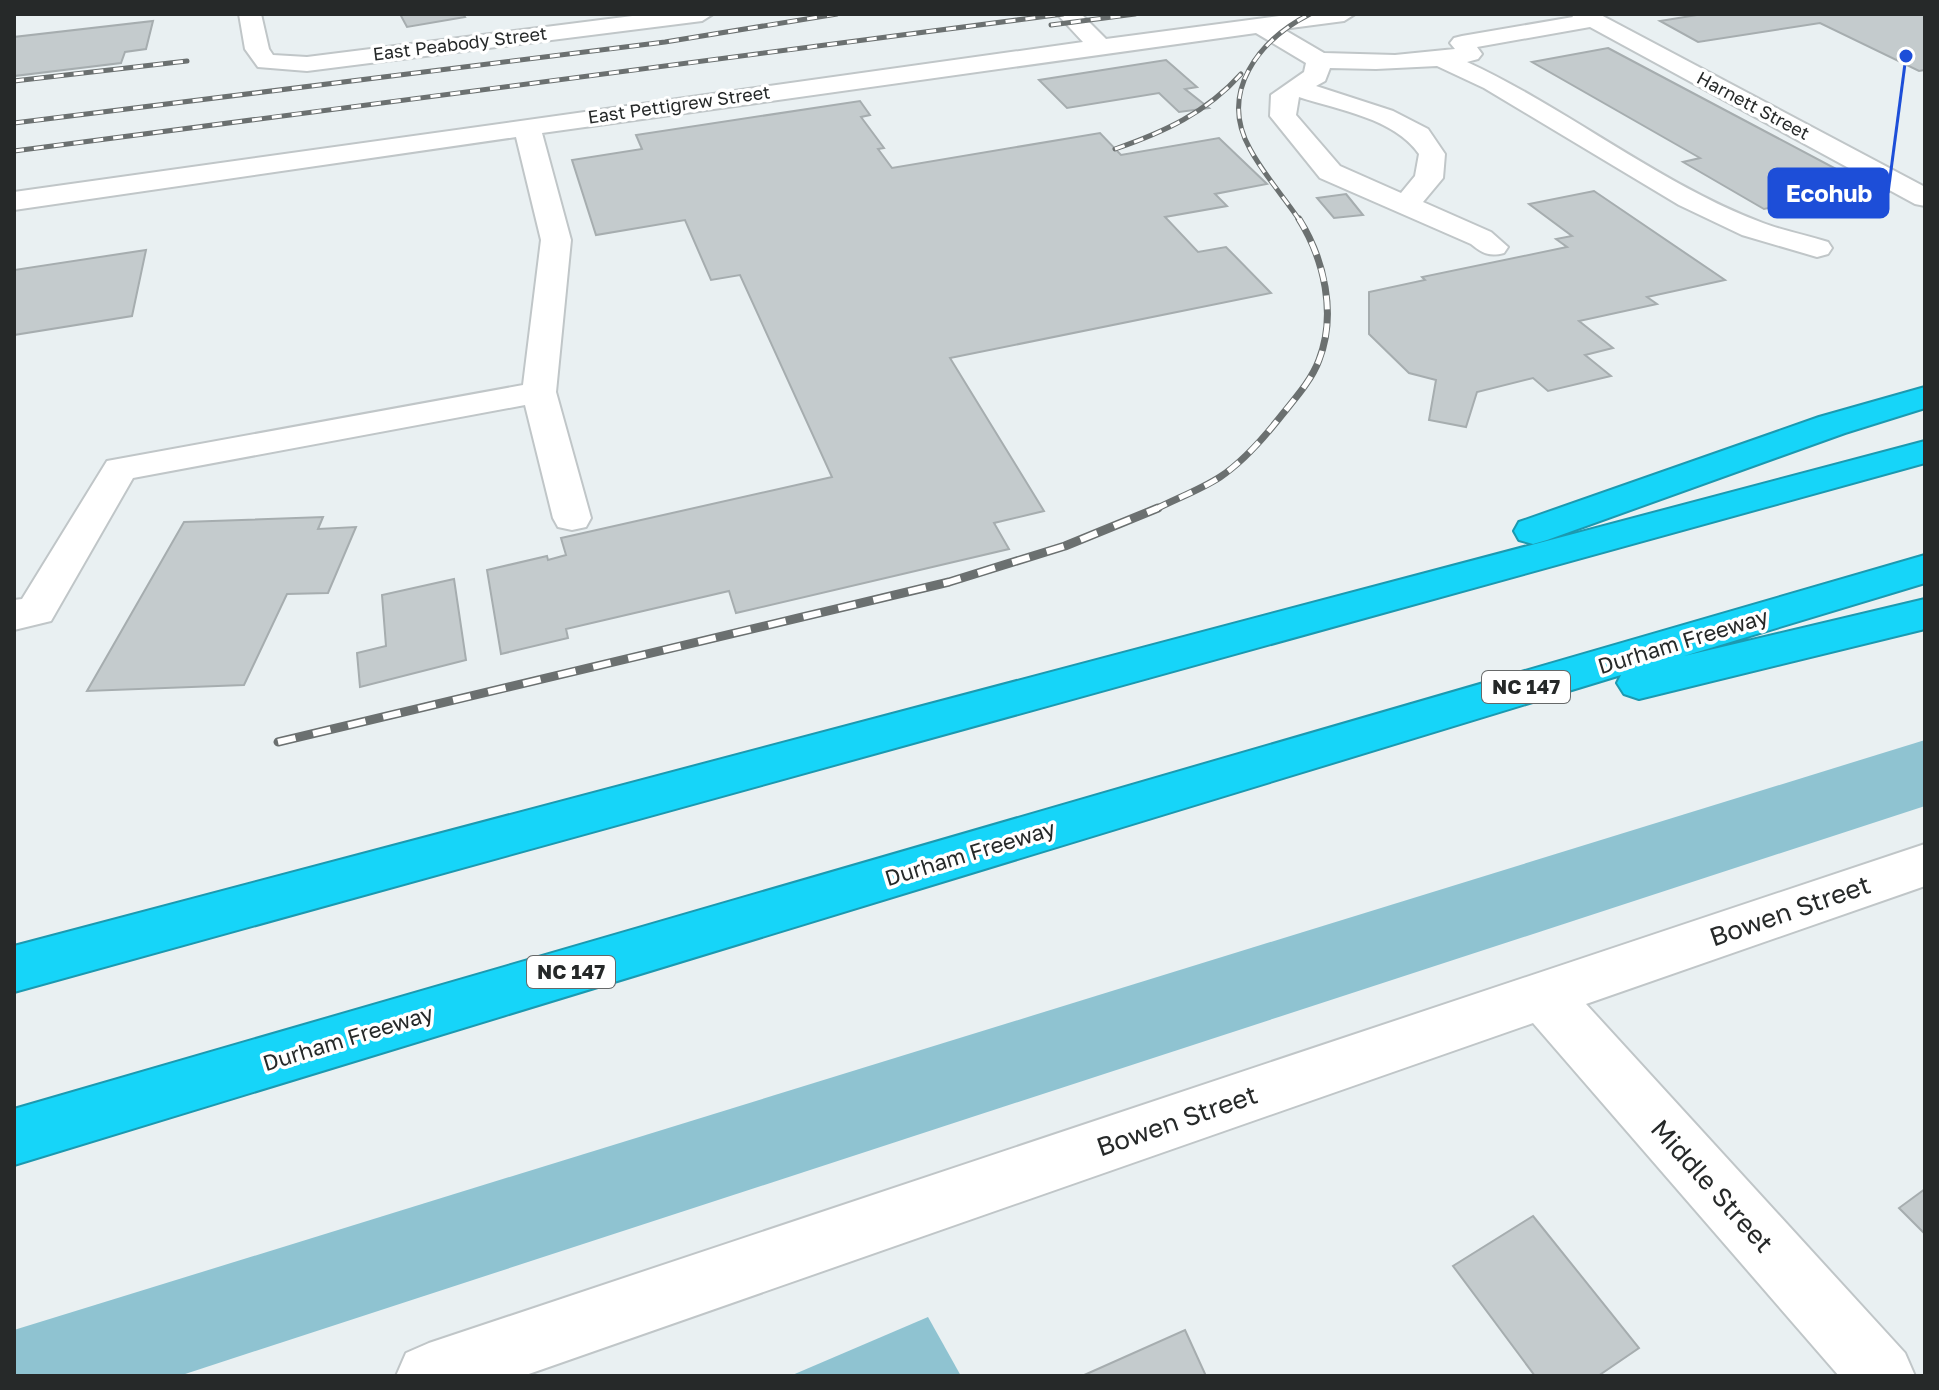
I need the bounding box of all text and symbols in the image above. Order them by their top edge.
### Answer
street label: East Peabody Street [372,21,548,65]
street label: Harnett Street [1693,66,1814,144]
street label: East Pettigrew Street [586,80,771,128]
callout: Ecohub [1769,169,1888,217]
text: Ecohub [1786,178,1873,207]
street label: Durham Freeway [1594,602,1771,679]
road number: NC 147 [1482,671,1570,703]
street label: Durham Freeway [881,814,1058,891]
street label: Bowen Street [1705,869,1874,953]
road number: NC 147 [527,956,615,988]
street label: Durham Freeway [259,999,436,1076]
street label: Bowen Street [1092,1079,1261,1163]
street label: Middle Street [1645,1113,1780,1258]

